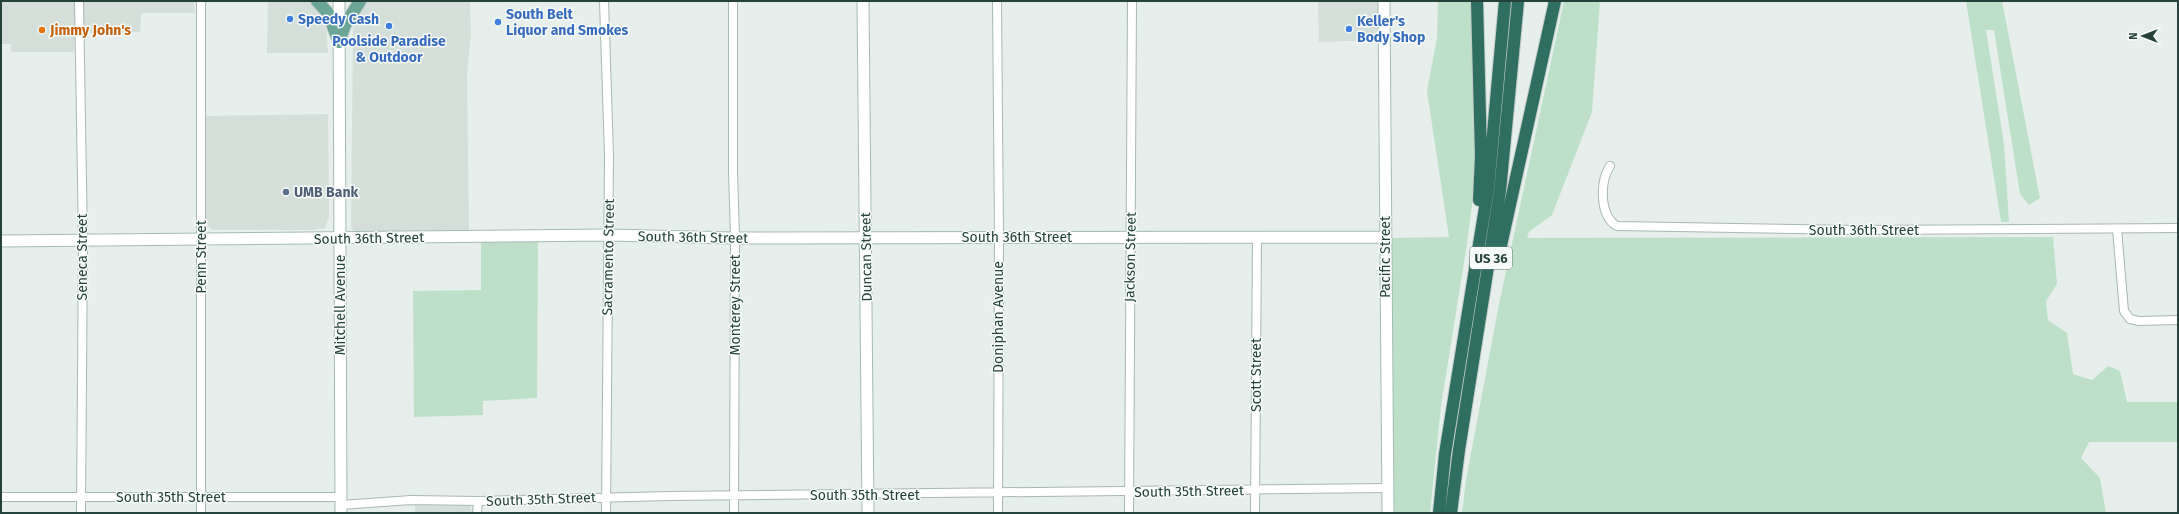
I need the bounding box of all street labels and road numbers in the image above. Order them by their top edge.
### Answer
street label: Sacramento Street [599,197,618,316]
street label: Duncan Street [857,211,876,302]
street label: Jackson Street [1121,211,1140,302]
street label: Seneca Street [74,213,91,300]
street label: Pacific Street [1377,215,1394,298]
street label: Penn Street [193,219,210,294]
street label: South 36th Street [1809,222,1920,239]
street label: South 36th Street [638,228,749,247]
street label: South 36th Street [314,229,425,248]
street label: South 36th Street [962,229,1073,246]
road number: US 36 [1470,247,1512,269]
street label: Monterey Street [727,254,744,355]
street label: Mitchell Avenue [332,255,349,355]
street label: Doniphan Avenue [990,261,1007,373]
street label: Scott Street [1248,337,1265,412]
street label: South 35th Street [1134,482,1245,501]
street label: South 35th Street [810,487,921,504]
street label: South 35th Street [116,489,227,506]
street label: South 35th Street [486,489,597,510]

